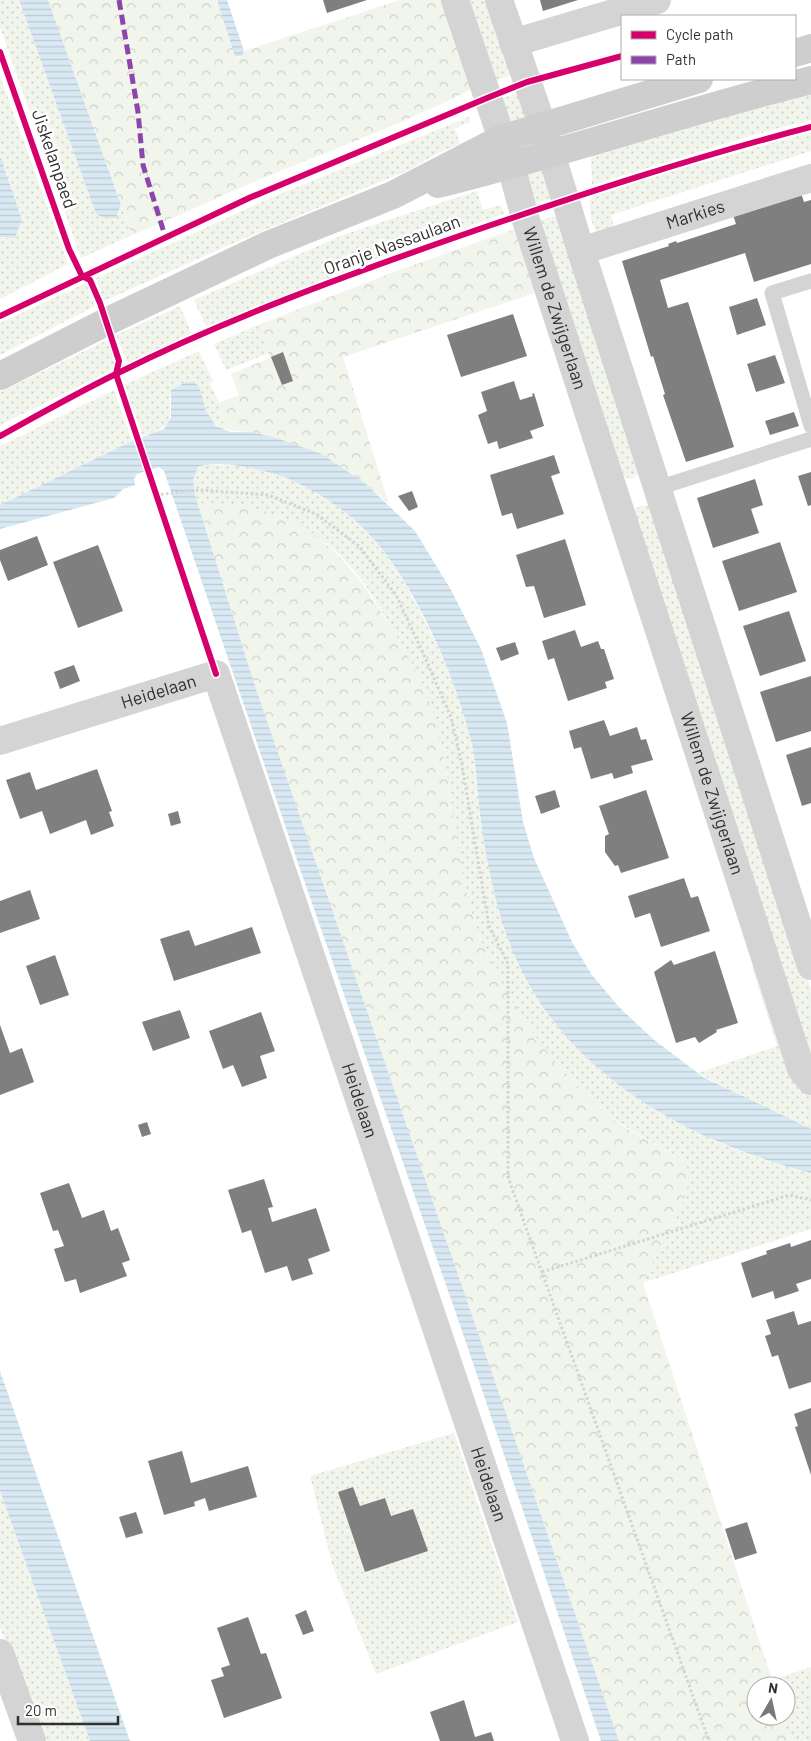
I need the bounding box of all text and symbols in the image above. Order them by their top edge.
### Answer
legend [621,15,796,80]
text: Cycle path [666,25,733,43]
text: Path [666,50,696,68]
street label: Jiskelanpaed [28,106,82,211]
street label: Markies [663,194,727,233]
street label: Oranje Nassaulaan [320,209,463,279]
street label: Willem de Zwijgerlaan [519,224,592,392]
street label: Heidelaan [118,669,199,713]
street label: Willem de Zwijgerlaan [676,709,749,877]
street label: Heidelaan [338,1060,383,1140]
street label: Heidelaan [467,1444,512,1524]
north arrow [746,1676,796,1726]
text: N [767,1679,779,1697]
scale bar [18,1694,118,1726]
text: 20 m [25,1701,57,1719]

